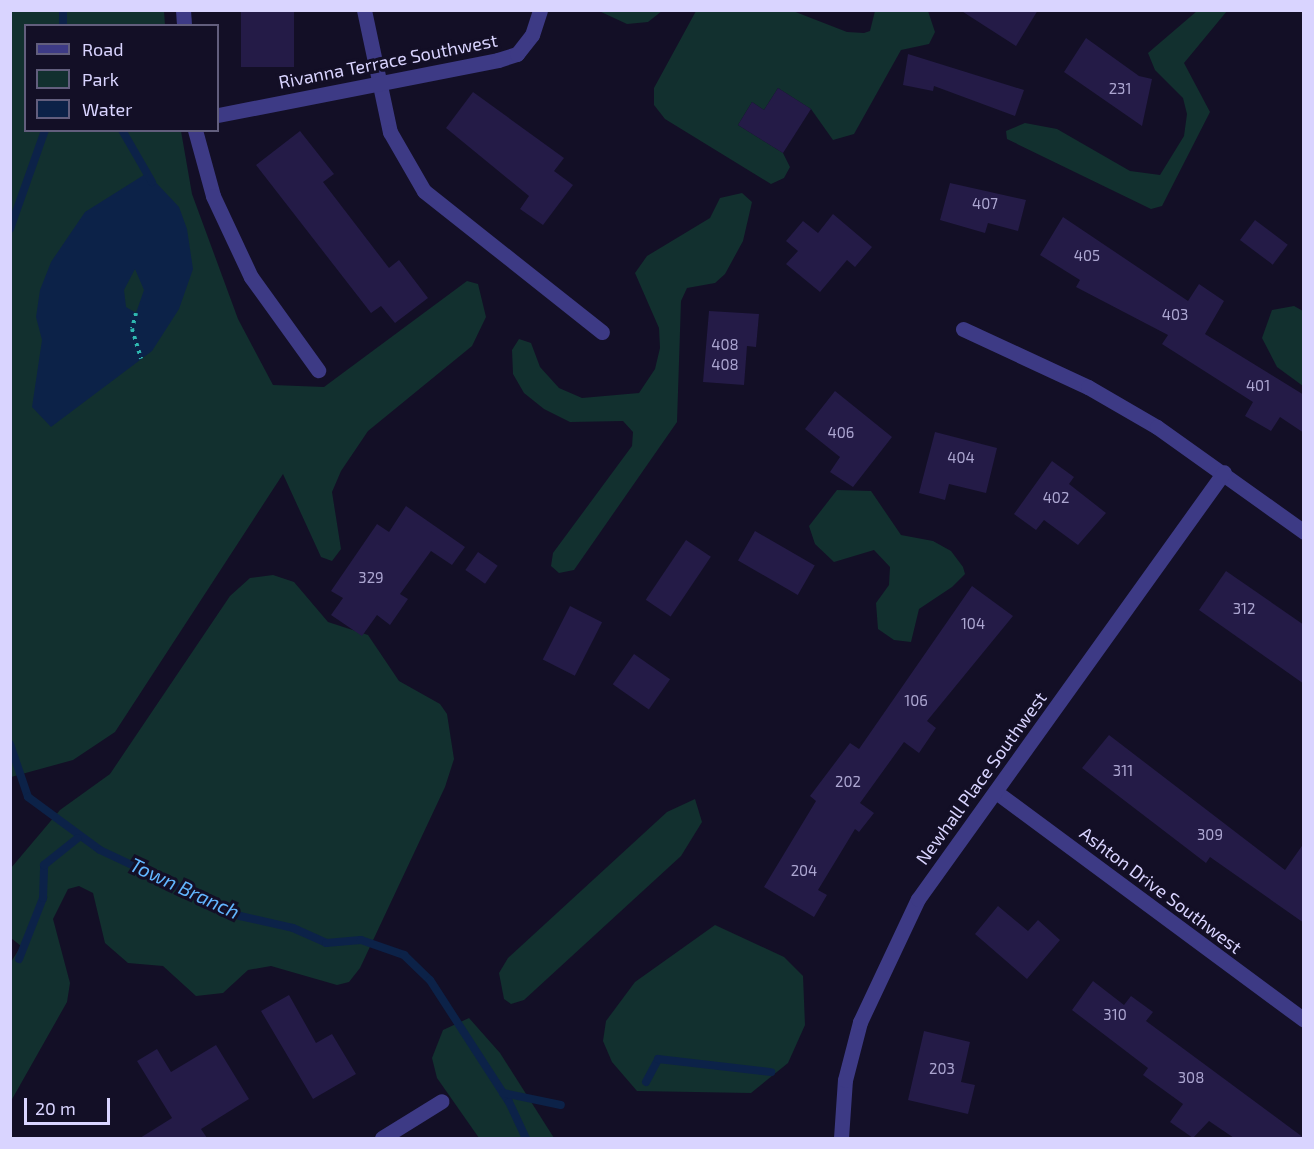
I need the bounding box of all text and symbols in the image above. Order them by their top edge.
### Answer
legend [24,24,219,132]
street label: Rivanna Terrace Southwest [277,29,499,93]
text: Road [82,38,123,60]
text: Park [82,68,119,90]
house number: 231 [1109,80,1131,98]
text: Water [82,98,132,120]
house number: 407 [972,195,998,213]
house number: 405 [1074,247,1100,265]
house number: 403 [1162,306,1188,324]
house number: 408 [711,336,739,354]
house number: 408 [711,356,739,374]
house number: 401 [1246,377,1270,395]
house number: 406 [828,424,854,442]
house number: 404 [947,449,975,467]
house number: 402 [1043,489,1069,507]
house number: 329 [358,569,384,587]
house number: 312 [1233,600,1255,618]
house number: 104 [961,615,985,633]
street label: Newhall Place Southwest [911,687,1051,869]
house number: 106 [904,692,928,710]
house number: 311 [1113,762,1133,780]
house number: 202 [835,773,861,791]
street label: Ashton Drive Southwest [1076,822,1246,958]
house number: 309 [1197,826,1223,844]
water label: Town Branch [126,852,244,924]
house number: 204 [791,862,817,880]
house number: 310 [1103,1006,1127,1024]
house number: 203 [929,1060,955,1078]
house number: 308 [1178,1069,1204,1087]
scale bar [27,1086,112,1124]
text: 20 m [35,1097,76,1119]

